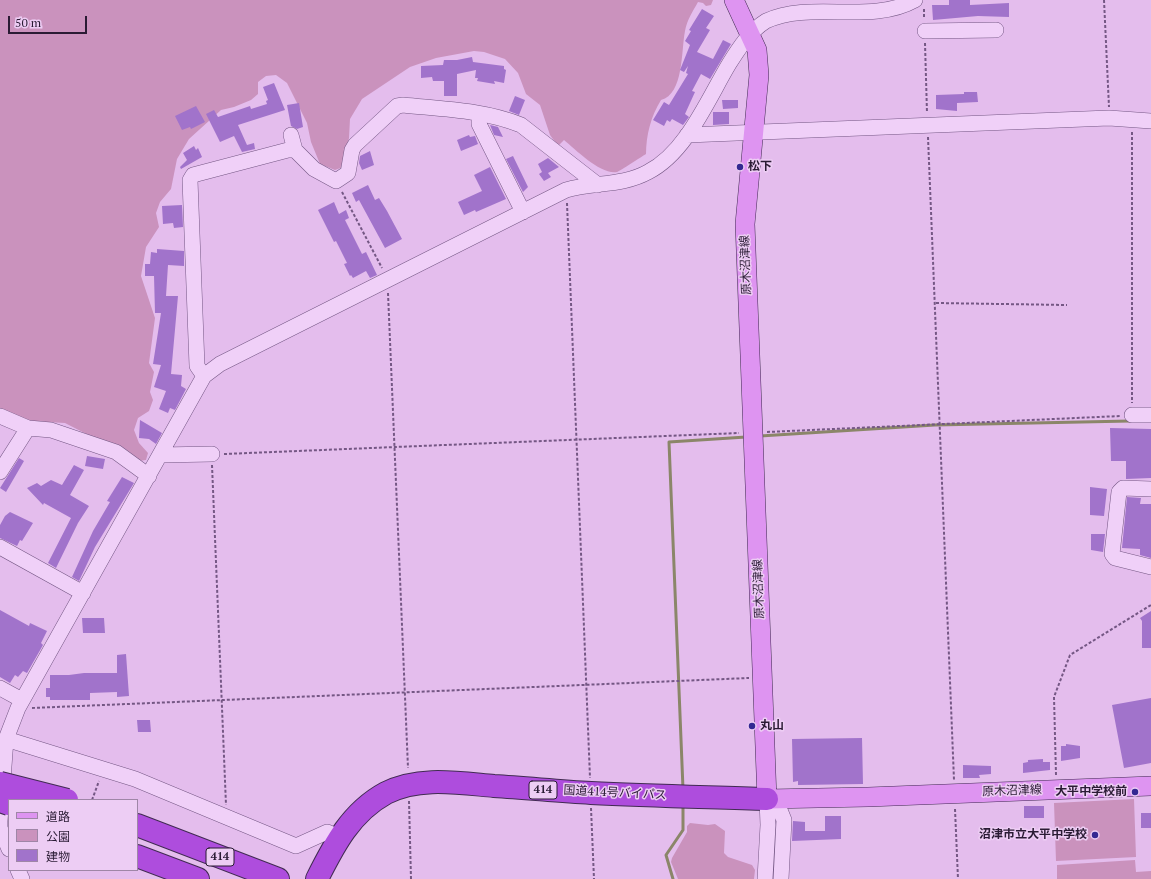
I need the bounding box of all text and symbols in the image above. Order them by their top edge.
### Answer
scale bar [10,8,89,34]
text: 50 m [15,15,41,30]
place label: 松下 [748,160,772,174]
marker: 松下 [735,162,745,172]
street label: 原木沼津線 [738,235,754,295]
street label: 原木沼津線 [751,559,767,619]
place label: 丸山 [760,719,784,733]
marker: 丸山 [747,721,757,731]
road number: 414 [529,781,557,799]
street label: 国道414号バイパス [563,783,667,803]
street label: 原木沼津線 [982,783,1042,799]
place label: 大平中学校前 [1055,785,1127,799]
marker: 大平中学校前 [1130,787,1140,797]
legend [8,799,138,871]
text: 道路 [46,809,70,824]
place label: 沼津市立大平中学校 [979,828,1087,842]
text: 公園 [46,829,70,844]
marker: 沼津市立大平中学校 [1090,830,1100,840]
road number: 414 [206,848,234,866]
text: 建物 [46,849,70,864]

